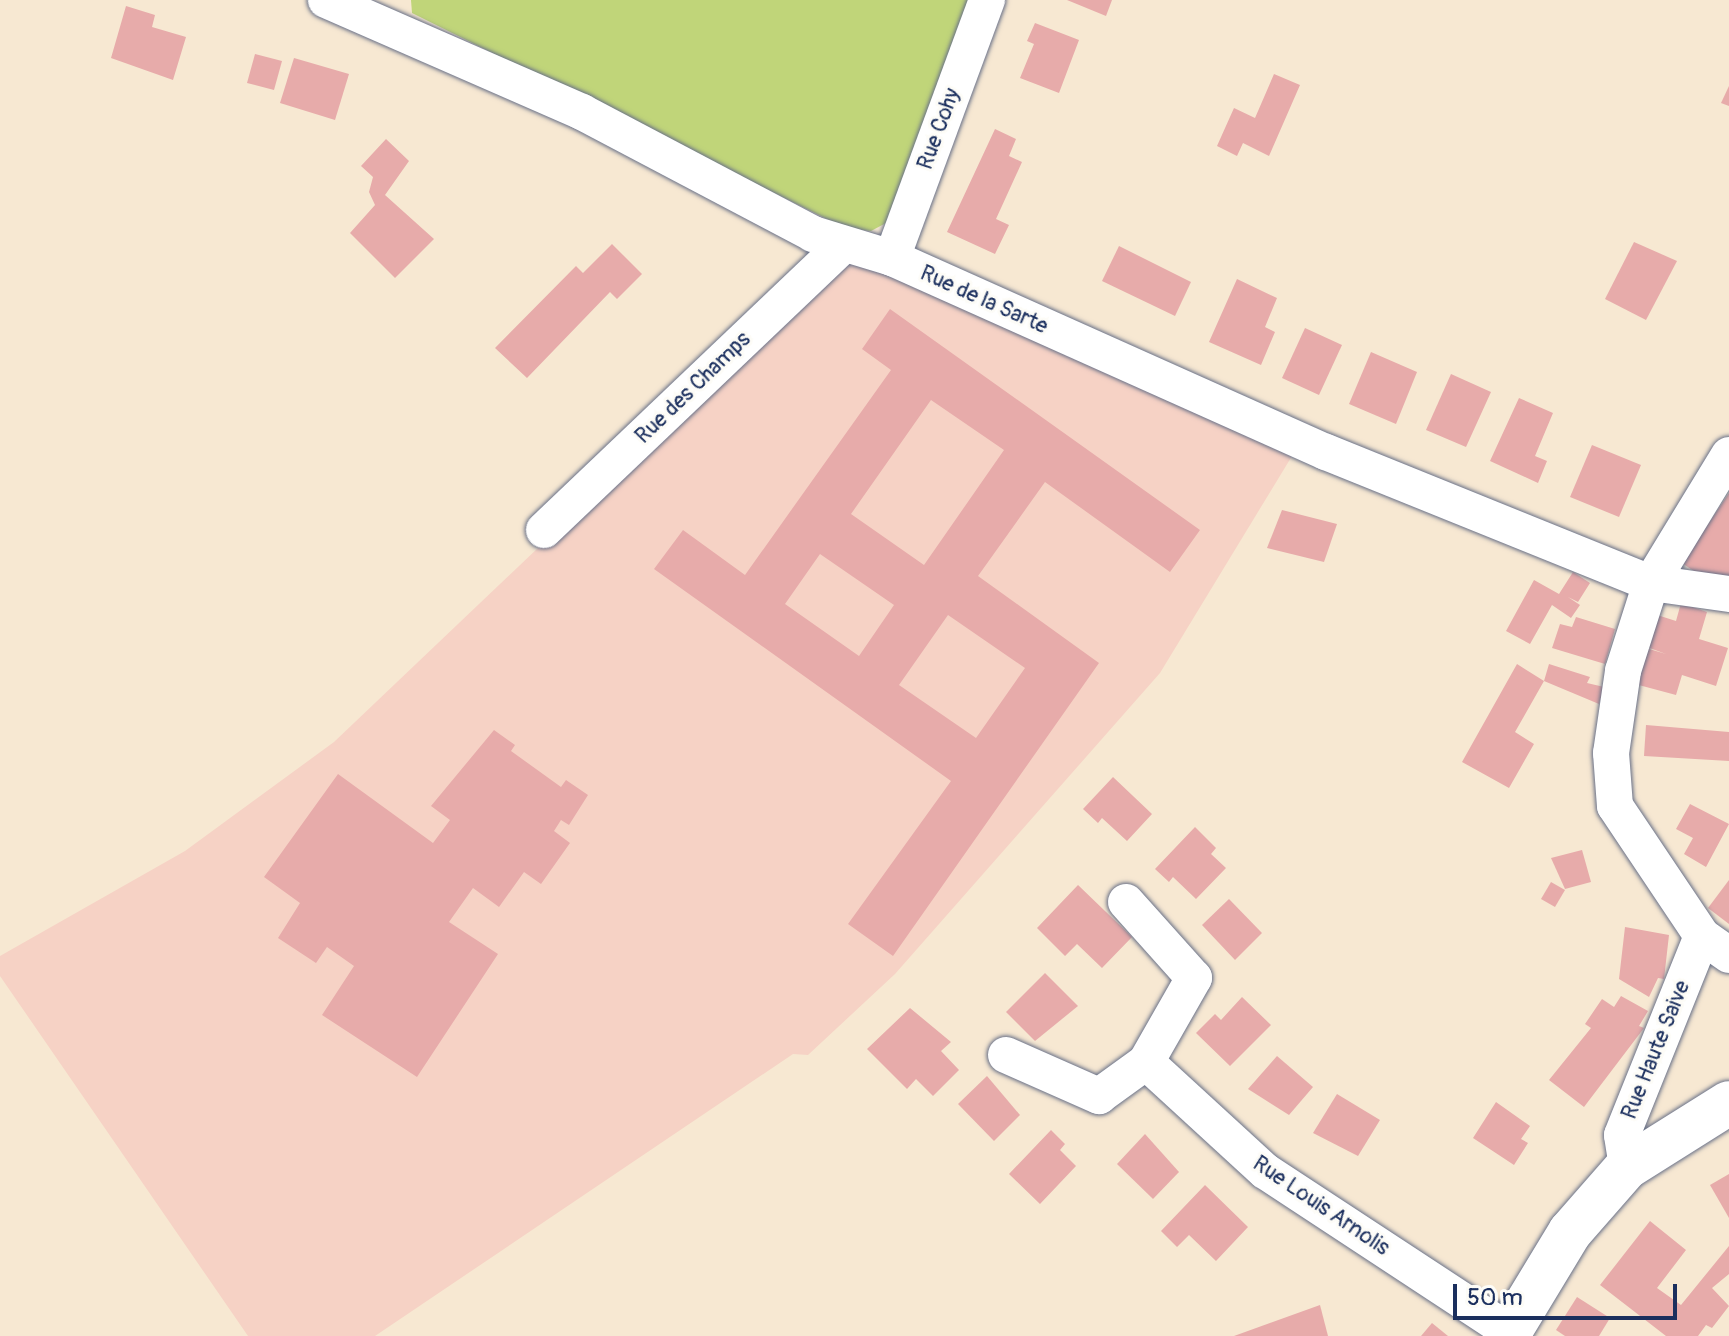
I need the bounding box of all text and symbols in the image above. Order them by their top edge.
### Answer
street label: Rue Cohy [912,85,966,173]
street label: Rue de la Sarte [916,260,1052,340]
street label: Rue des Champs [630,326,756,450]
street label: Rue Haute Saive [1616,977,1696,1123]
street label: Rue Louis Arnolis [1248,1151,1394,1261]
scale bar [1457,1268,1681,1318]
text: 50 m [1467,1283,1523,1312]

